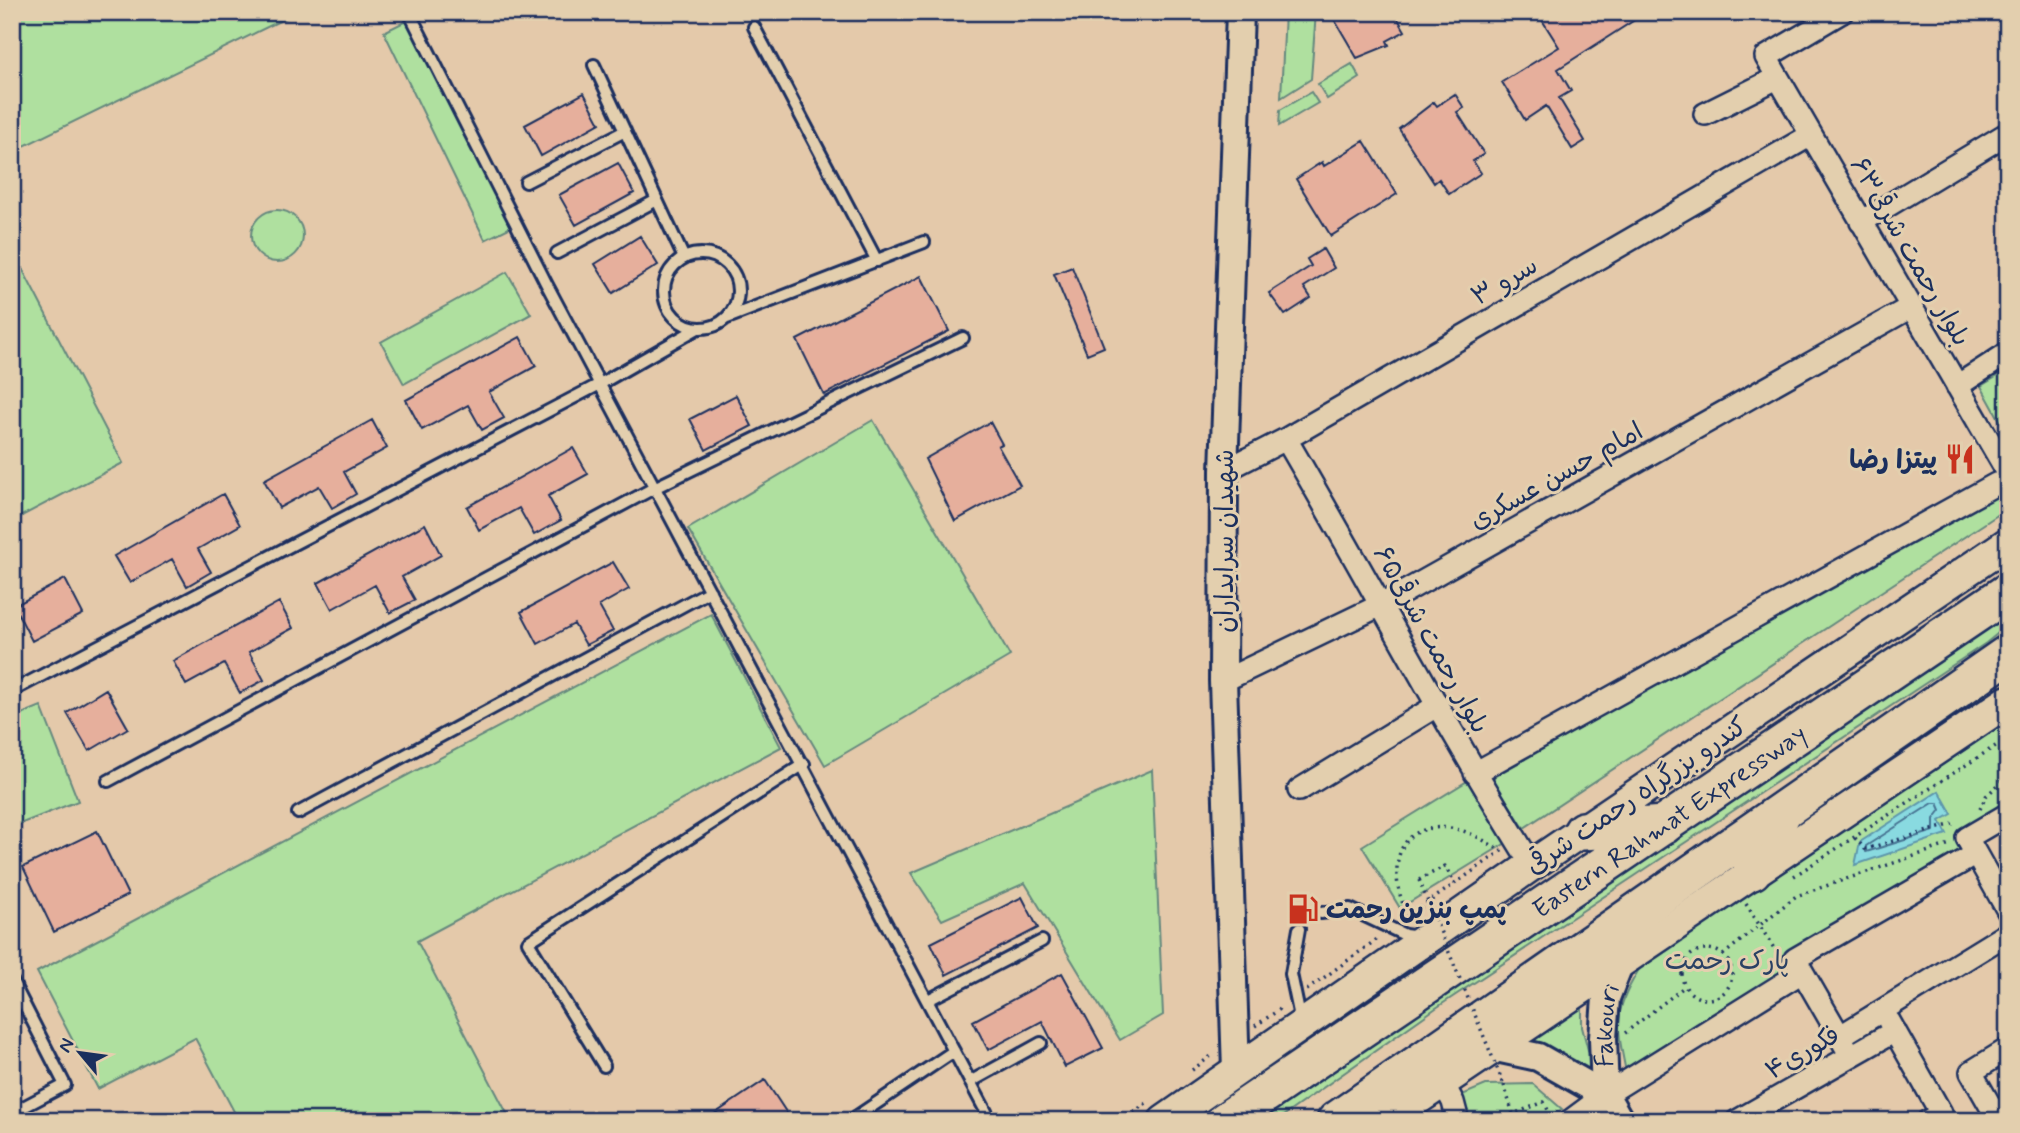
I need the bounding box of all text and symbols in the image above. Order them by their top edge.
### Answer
street label: بلوار رحمت شرقی۶۳ [1841,151,1978,353]
street label: سرو ۳ [1466,249,1544,314]
street label: امام حسن عسکری [1464,415,1650,539]
restaurant icon: پیتزا رضا [1943,442,1977,476]
place label: پیتزا رضا [1849,444,1937,478]
street label: شهیدان سرایداران [1209,449,1243,633]
street label: بلوار رحمت شرقی۶۵ [1365,540,1497,740]
street label: کندرو بزرگراه رحمت شرقی [1519,709,1754,883]
street label: Eastern Rahmat Expressway [1527,718,1814,927]
fuel station icon: پمپ بنزین رحمت [1286,892,1320,926]
place label: پمپ بنزین رحمت [1326,894,1507,928]
park label: پارک رحمت [1665,945,1789,979]
street label: Fakouri [1588,979,1629,1068]
north arrow [46,1018,116,1088]
street label: فکوری۴ [1759,1019,1847,1089]
text: N [52,1034,80,1057]

